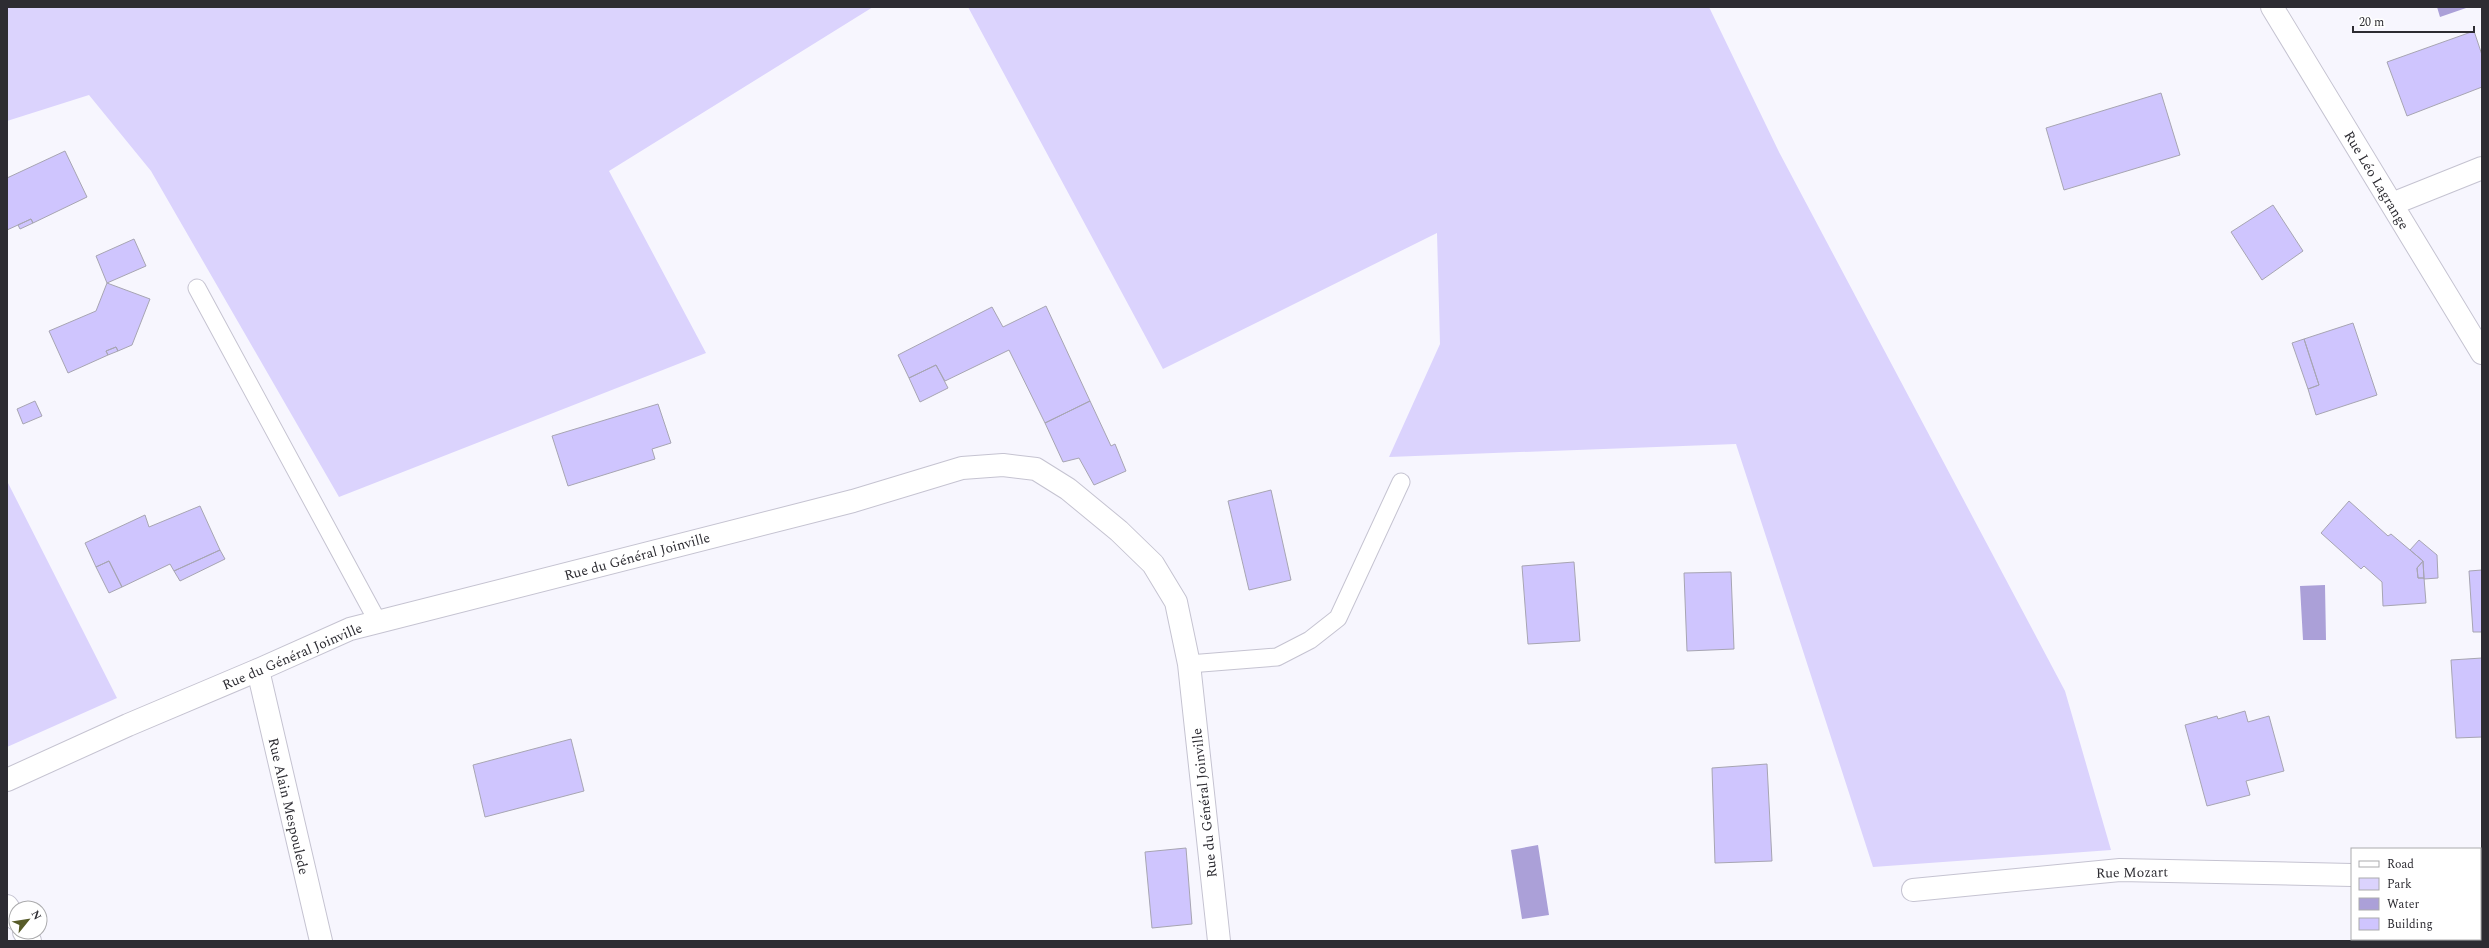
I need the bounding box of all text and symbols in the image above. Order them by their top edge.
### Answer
scale bar [2353,8,2474,34]
text: 20 m [2359,13,2384,32]
street label: Rue Léo Lagrange [2339,127,2415,234]
street label: Rue du Général Joinville [562,527,713,586]
street label: Rue du Général Joinville [219,617,366,696]
street label: Rue du Général Joinville [1186,727,1223,879]
street label: Rue Alain Mespoulede [263,736,315,877]
legend [2351,848,2481,940]
text: Road [2387,855,2414,874]
street label: Rue Mozart [2096,861,2168,884]
text: Park [2387,875,2412,894]
text: Water [2387,895,2419,914]
north arrow [8,900,48,940]
text: N [27,907,46,923]
text: Building [2387,915,2433,934]

